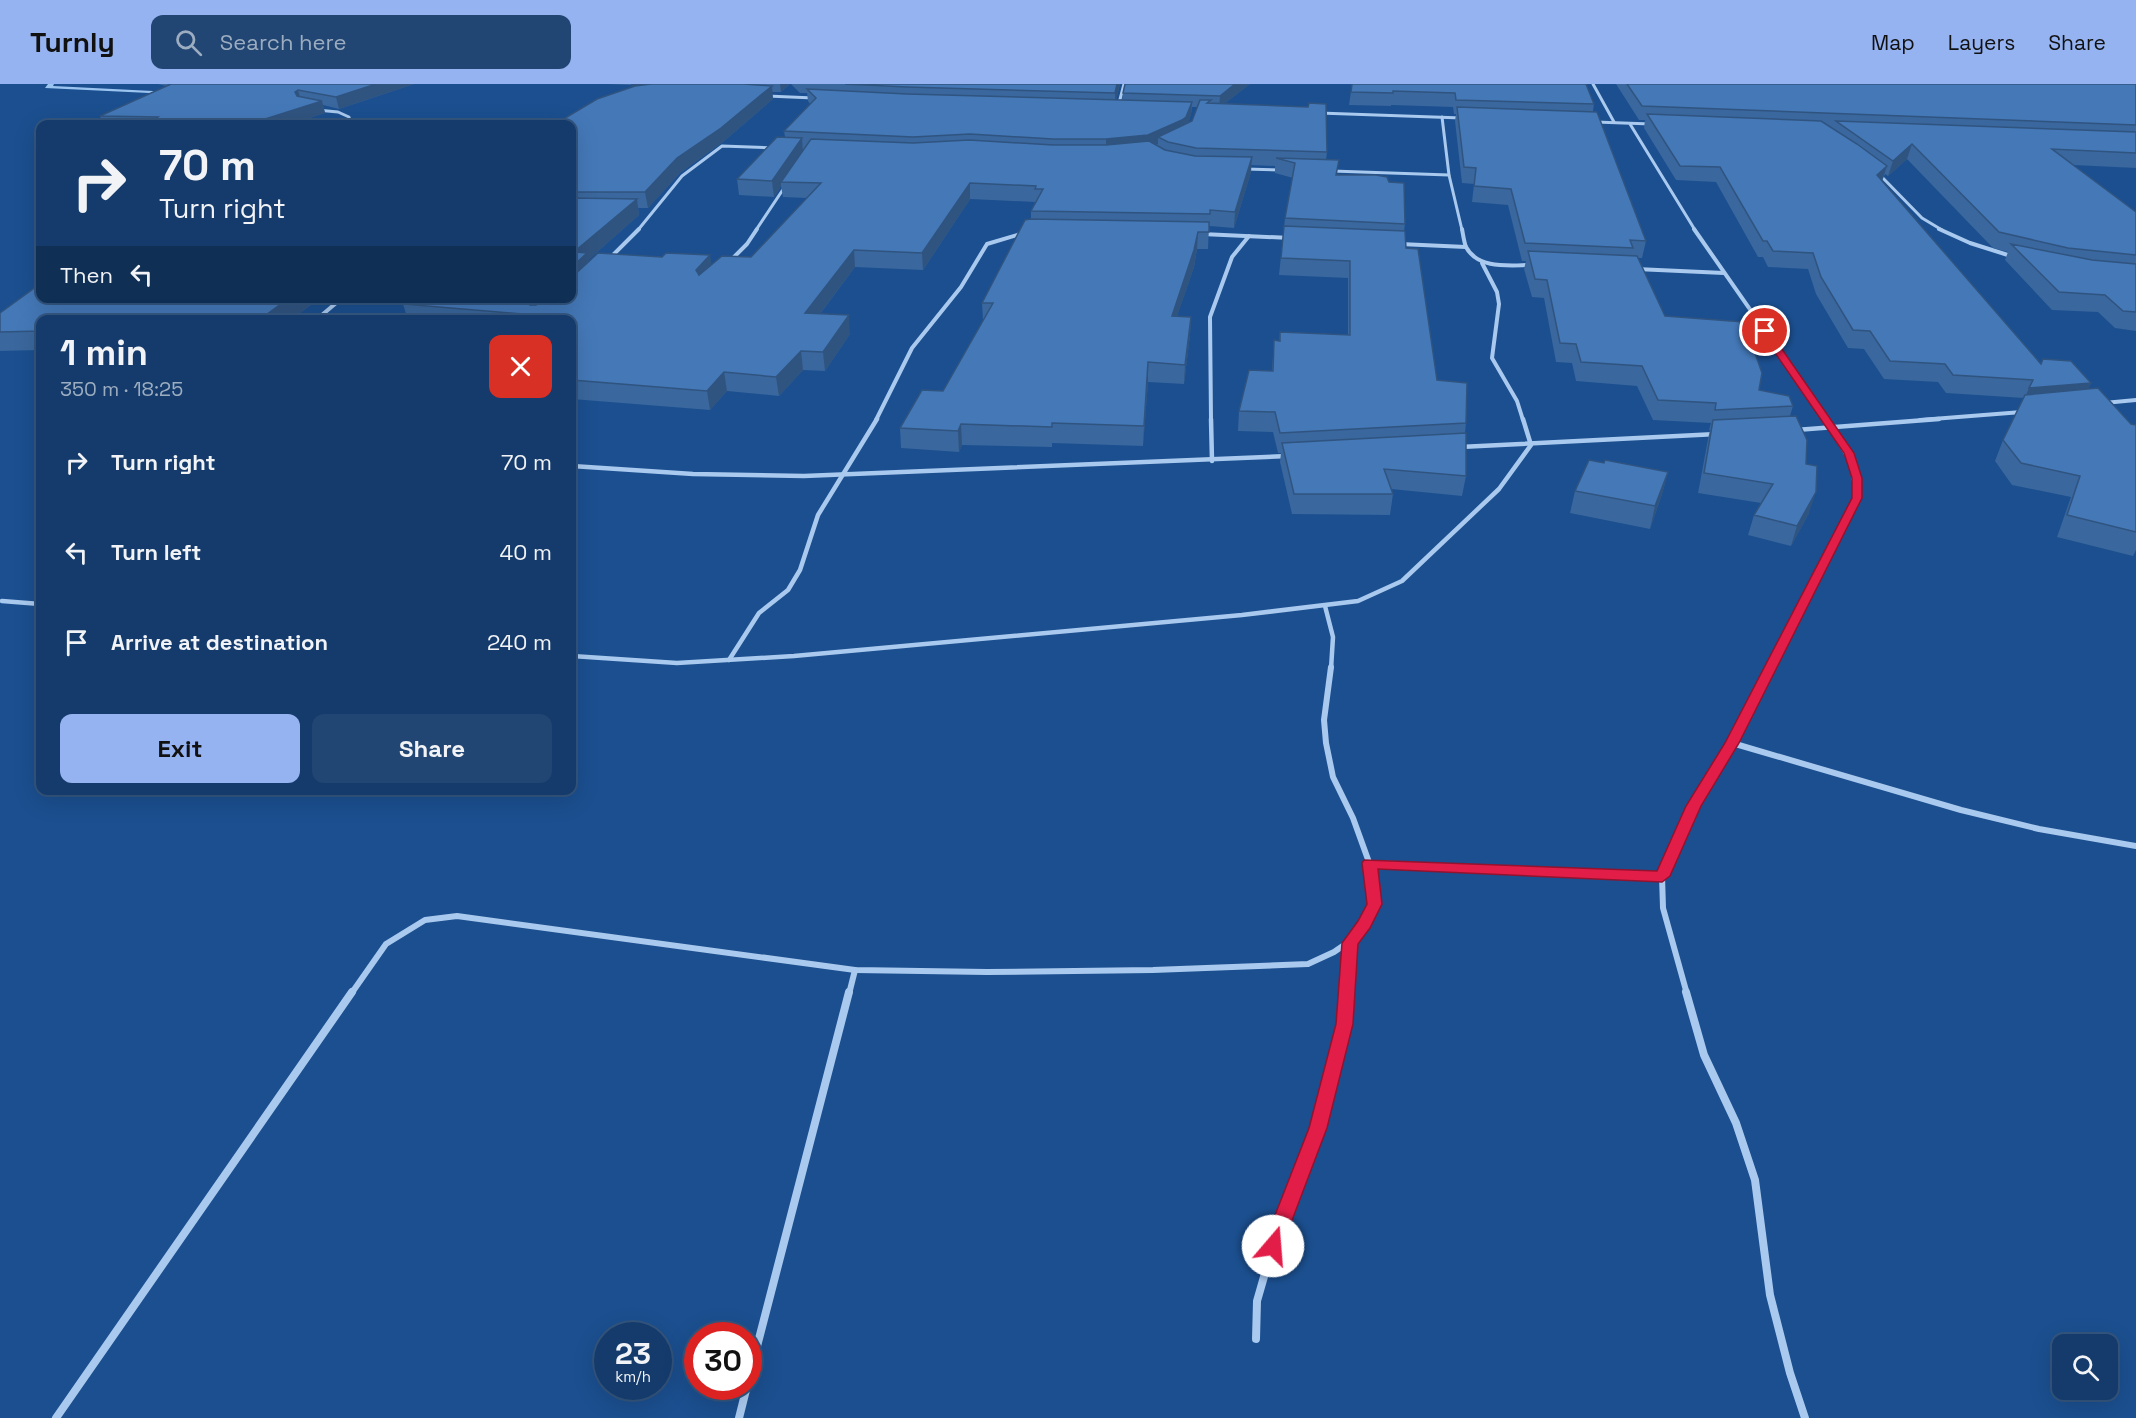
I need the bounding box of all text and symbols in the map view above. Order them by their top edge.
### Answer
search box [151,15,571,69]
text: Turnly [30,24,115,60]
icon: search [172,26,205,59]
text: Search here [220,28,347,56]
text: Map [1871,29,1915,56]
text: Layers [1948,29,2015,56]
text: Share [2048,29,2106,56]
text: 70 m [159,139,256,192]
icon: right [60,144,138,222]
text: Turn right [159,191,286,226]
icon: left [125,258,158,291]
text: Then [60,261,113,289]
pin [1739,305,1790,356]
icon: arrive [1748,314,1781,347]
text: 1 min [60,330,148,376]
button: close [489,335,552,398]
text: 350 m · 18:25 [60,376,183,402]
icon: right [60,446,93,479]
text: Turn right [111,448,216,476]
text: 70 m [501,448,552,476]
icon: left [60,536,93,569]
text: Turn left [111,538,201,566]
text: 40 m [500,538,552,566]
icon: arrive [60,626,93,659]
text: Arrive at destination [111,628,328,656]
text: 240 m [487,628,552,656]
button: Exit [60,714,300,783]
button: Share [312,714,552,783]
position arrow [1241,1214,1305,1278]
speed limit sign: 30 [684,1322,762,1400]
text: 23 [615,1334,651,1373]
map controls [2052,1334,2118,1400]
button: search [2052,1334,2118,1400]
text: km/h [615,1367,651,1386]

